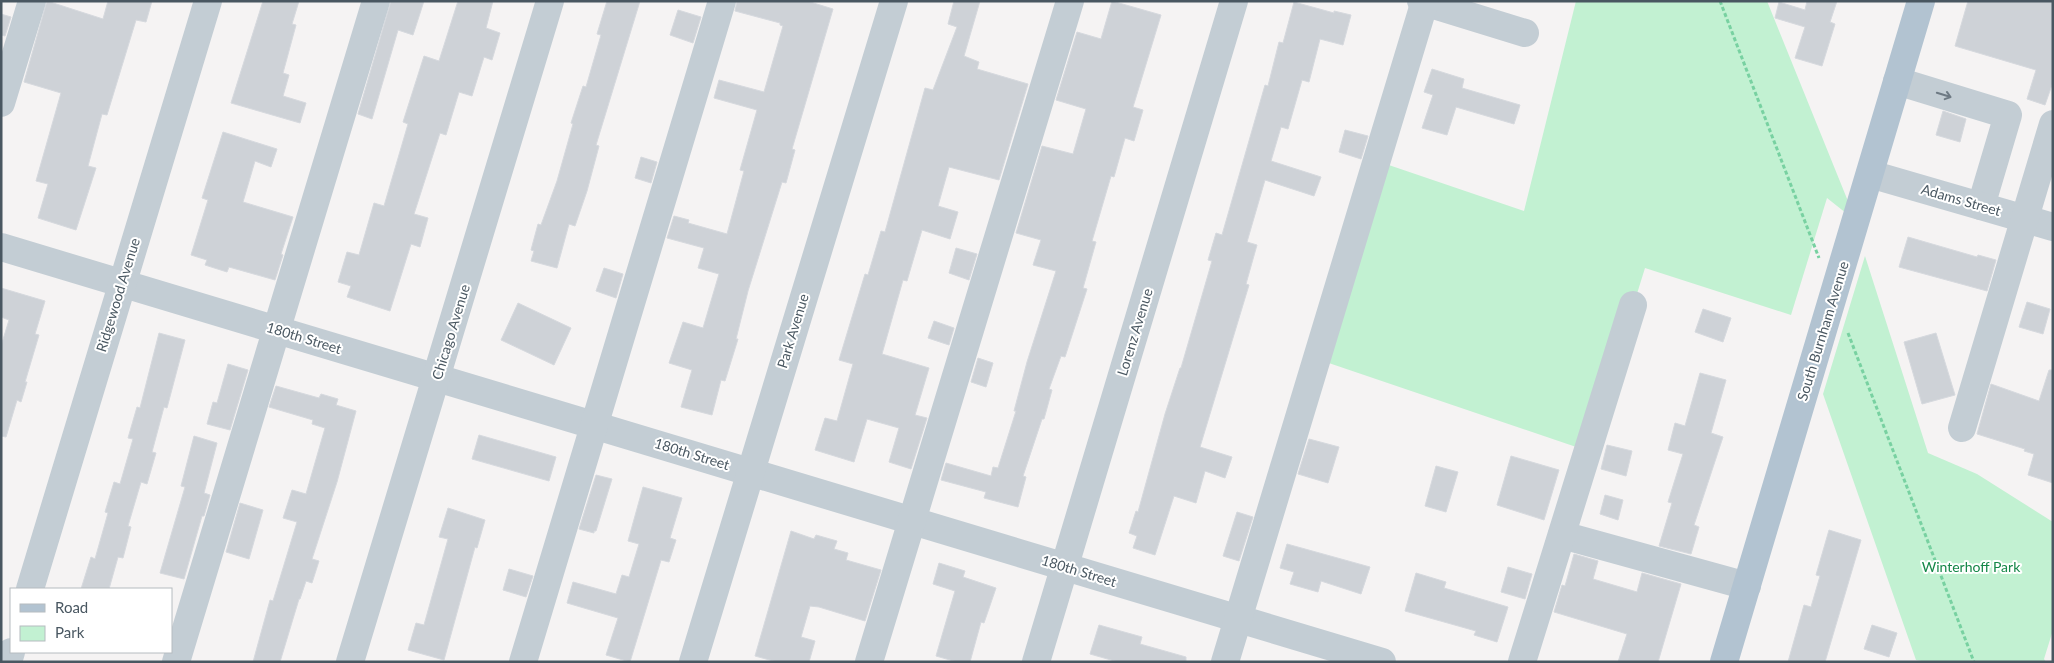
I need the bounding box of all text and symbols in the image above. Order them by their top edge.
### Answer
one-way arrow [1936,91,1952,101]
street label: Adams Street [1919,180,2003,219]
street label: Ridgewood Avenue [92,236,143,354]
street label: South Burnham Avenue [1793,259,1852,403]
street label: Chicago Avenue [428,282,473,382]
street label: Lorenz Avenue [1113,286,1156,378]
street label: Park Avenue [773,292,812,370]
street label: 180th Street [265,318,344,357]
street label: 180th Street [653,434,732,473]
street label: 180th Street [1040,551,1119,590]
park label: Winterhoff Park [1922,558,2021,575]
legend [10,588,172,653]
text: Road [55,598,88,616]
text: Park [55,623,85,641]

